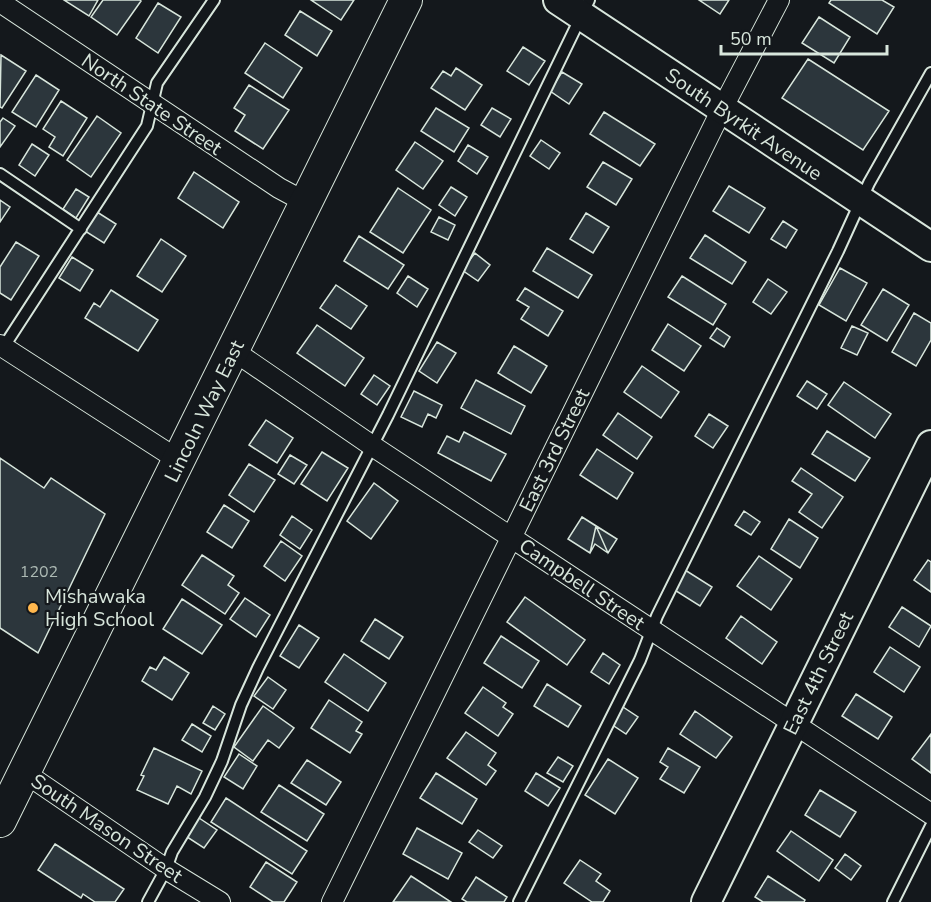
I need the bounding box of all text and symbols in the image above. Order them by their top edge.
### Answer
scale bar [721,18,888,56]
text: 50 m [730,27,772,51]
street label: North State Street [76,47,228,162]
street label: South Byrkit Avenue [660,62,828,187]
street label: Lincoln Way East [158,335,251,487]
street label: East 3rd Street [513,383,596,516]
street label: Campbell Street [514,532,651,637]
house number: 1202 [20,561,58,583]
place label: Mishawaka High School [45,583,154,633]
marker: Mishawaka High School [26,601,40,615]
street label: East 4th Street [777,606,860,739]
street label: South Mason Street [26,768,189,890]

